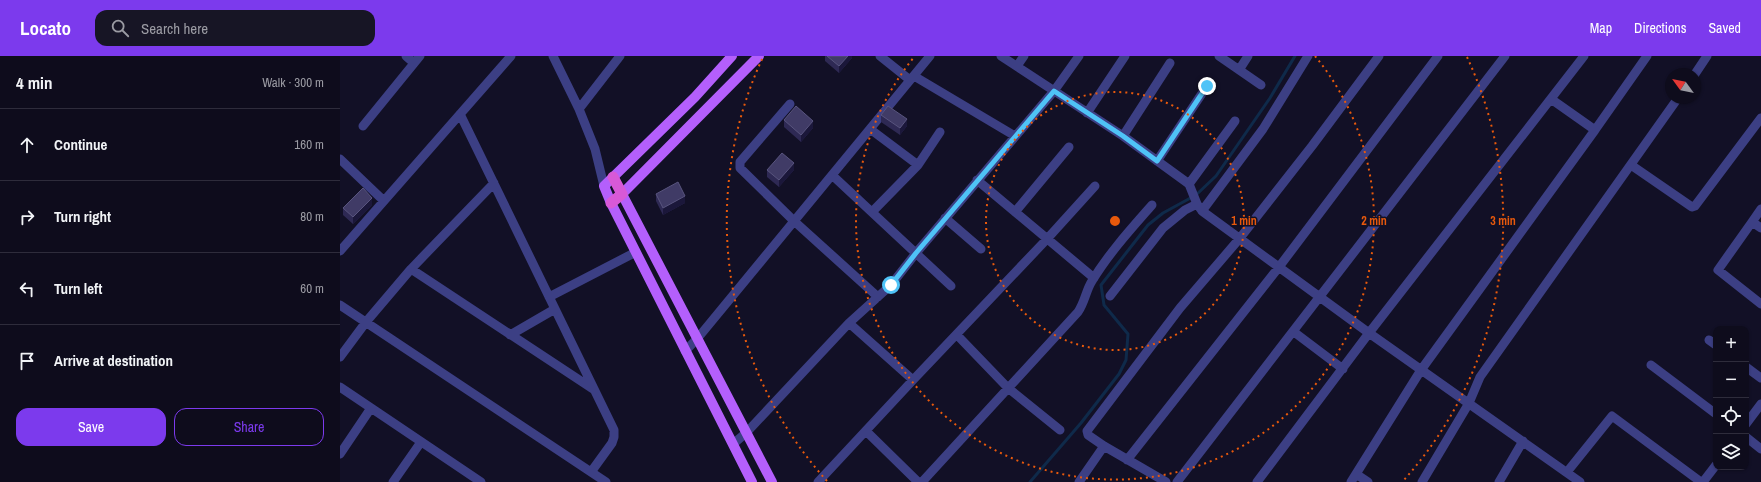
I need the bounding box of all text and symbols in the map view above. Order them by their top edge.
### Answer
search box [95,10,375,46]
text: Locato [20,15,71,41]
icon: search [109,17,131,39]
text: Search here [141,18,208,39]
text: Map [1590,19,1612,37]
text: Directions [1634,19,1686,37]
text: Saved [1708,19,1741,37]
north arrow [1665,68,1701,104]
text: 4 min [16,71,52,94]
text: Walk · 300 m [262,74,324,91]
route end [1198,77,1216,95]
icon: ahead [16,134,38,156]
text: Continue [54,134,107,155]
text: 160 m [294,136,324,153]
icon: right [16,206,38,228]
text: Turn right [54,206,111,227]
text: 80 m [300,208,324,225]
text: 1 min [1231,213,1257,229]
text: 2 min [1361,213,1387,229]
text: 3 min [1490,213,1516,229]
centre of rings [1108,214,1122,228]
route start [882,276,900,294]
icon: left [16,278,38,300]
text: Turn left [54,278,102,299]
text: 60 m [300,280,324,297]
map controls [1713,326,1749,470]
button: + [1713,326,1749,362]
icon: arrive [16,350,38,372]
text: Arrive at destination [54,350,173,371]
button: − [1713,362,1749,398]
button: locate [1713,398,1749,434]
button: Save [16,408,166,446]
button: Share [174,408,324,446]
button: layers [1713,434,1749,470]

